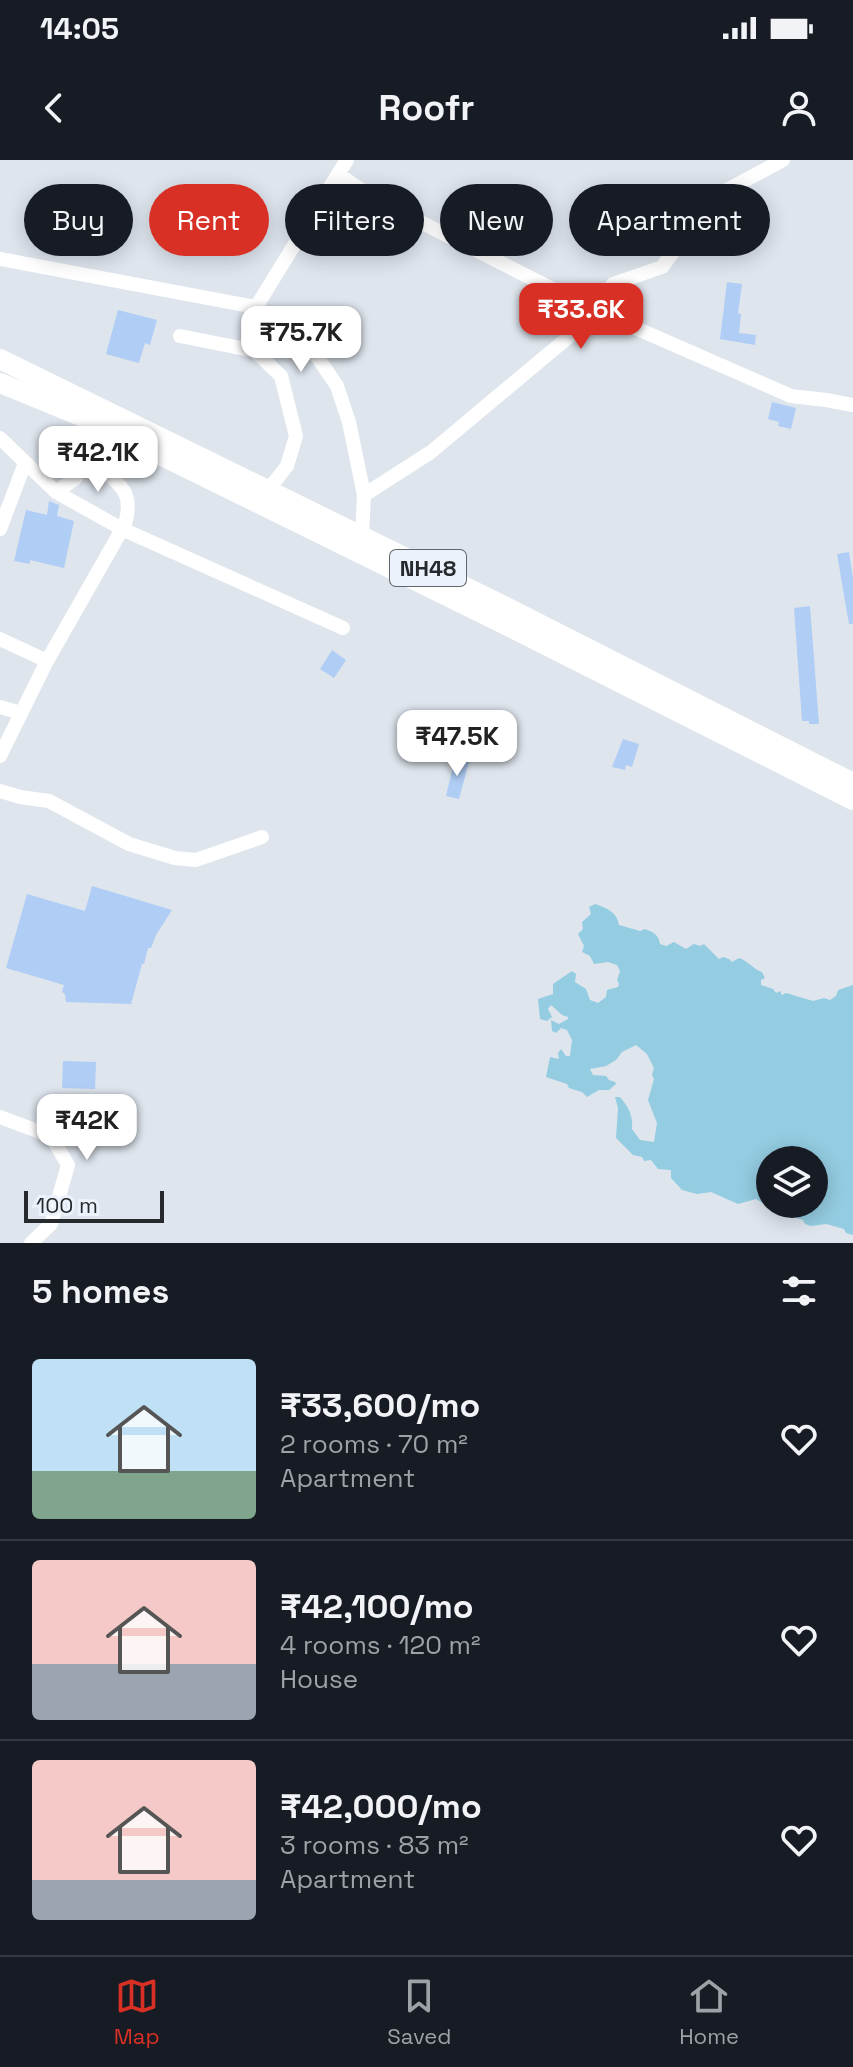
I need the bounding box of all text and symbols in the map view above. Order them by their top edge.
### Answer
text: 14:05 [40,9,119,48]
text: Roofr [378,85,475,131]
icon: back [32,86,76,130]
icon: person [777,86,821,130]
chip: Buy [24,184,133,256]
chip: Rent [149,184,269,256]
chip: Filters [285,184,424,256]
chip: New [440,184,553,256]
chip: Apartment [569,184,770,256]
pin: ₹33.6K [516,283,646,351]
text: ₹33.6K [537,292,625,326]
pin: ₹75.7K [236,306,366,374]
text: ₹75.7K [259,315,343,349]
pin: ₹42.1K [33,426,163,494]
text: ₹42.1K [57,435,139,469]
road number: NH48 [390,550,466,586]
pin: ₹47.5K [392,710,522,778]
text: ₹47.5K [415,719,499,753]
pin: ₹42K [40,1094,134,1162]
text: ₹42K [55,1103,119,1137]
map controls [756,1146,828,1218]
button: layers [756,1146,828,1218]
scale bar [24,1187,164,1223]
text: 100 m [36,1191,98,1219]
icon: filters [777,1269,821,1313]
text: 5 homes [32,1270,169,1313]
text: ₹33,600/mo [280,1384,480,1427]
icon: home [96,1391,192,1487]
icon: heart [777,1417,821,1461]
text: 2 rooms · 70 m² [280,1427,468,1461]
text: Apartment [280,1461,415,1495]
text: ₹42,100/mo [280,1585,474,1628]
icon: home [96,1592,192,1688]
icon: heart [777,1618,821,1662]
text: 4 rooms · 120 m² [280,1628,480,1662]
text: House [280,1662,358,1696]
text: ₹42,000/mo [280,1785,482,1828]
icon: home [96,1792,192,1888]
icon: heart [777,1818,821,1862]
text: 3 rooms · 83 m² [280,1828,469,1862]
text: Apartment [280,1862,415,1896]
tab: Map [114,1974,160,2050]
tab: Saved [387,1974,452,2050]
tab: Home [679,1974,739,2050]

